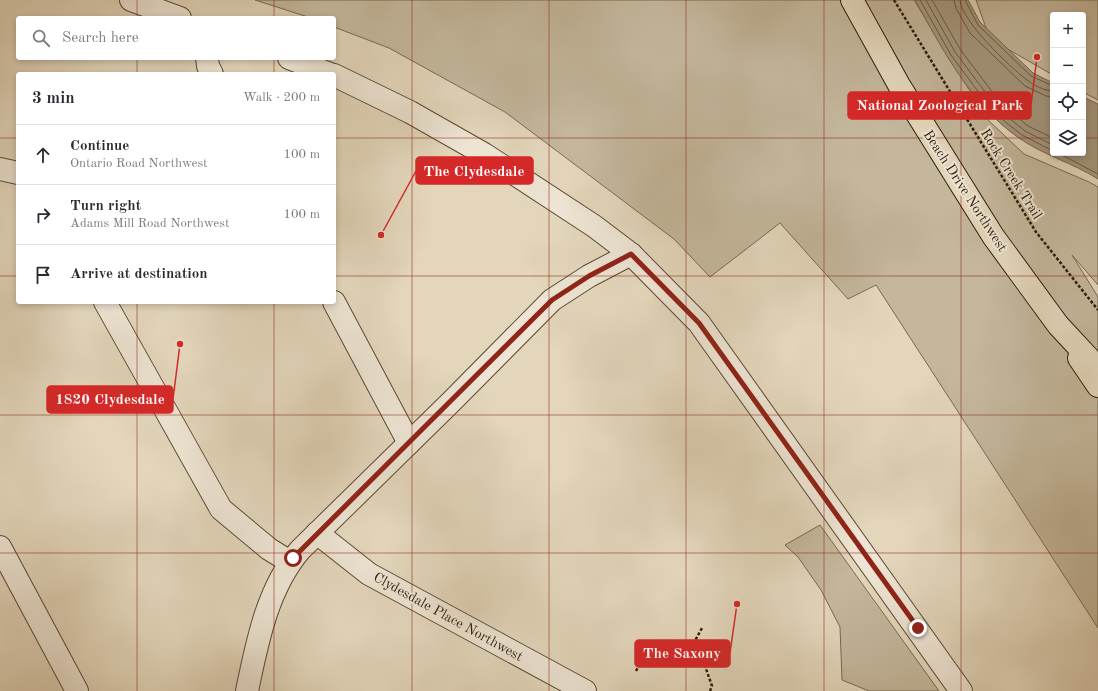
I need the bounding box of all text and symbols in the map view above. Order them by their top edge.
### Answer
map controls [1050,12,1086,156]
button: + [1050,12,1086,48]
search box [16,16,336,60]
icon: search [30,27,52,49]
text: Search here [62,31,139,46]
button: − [1050,48,1086,84]
button: locate [1050,84,1086,120]
text: 3 min [32,90,75,107]
text: Walk · 200 m [243,91,320,104]
callout: National Zoological Park [848,92,1031,119]
text: National Zoological Park [856,99,1024,114]
button: layers [1050,120,1086,156]
street label: Rock Creek Trail [978,126,1045,222]
street label: Beach Drive Northwest [921,128,1010,254]
text: Continue [70,139,129,154]
icon: ahead [32,144,54,166]
text: 100 m [283,148,320,161]
text: Ontario Road Northwest [70,157,208,170]
callout: The Clydesdale [416,157,533,184]
text: The Clydesdale [423,165,525,180]
text: Turn right [70,199,141,214]
icon: right [32,204,54,226]
text: 100 m [283,208,320,221]
text: Adams Mill Road Northwest [70,217,229,230]
icon: arrive [32,264,54,286]
text: Arrive at destination [70,267,208,282]
callout: 1820 Clydesdale [47,386,173,413]
text: 1820 Clydesdale [55,393,165,408]
route start [284,549,302,567]
street label: Clydesdale Place Northwest [371,570,525,664]
route end [909,619,927,637]
callout: The Saxony [635,640,730,667]
text: The Saxony [643,647,721,662]

